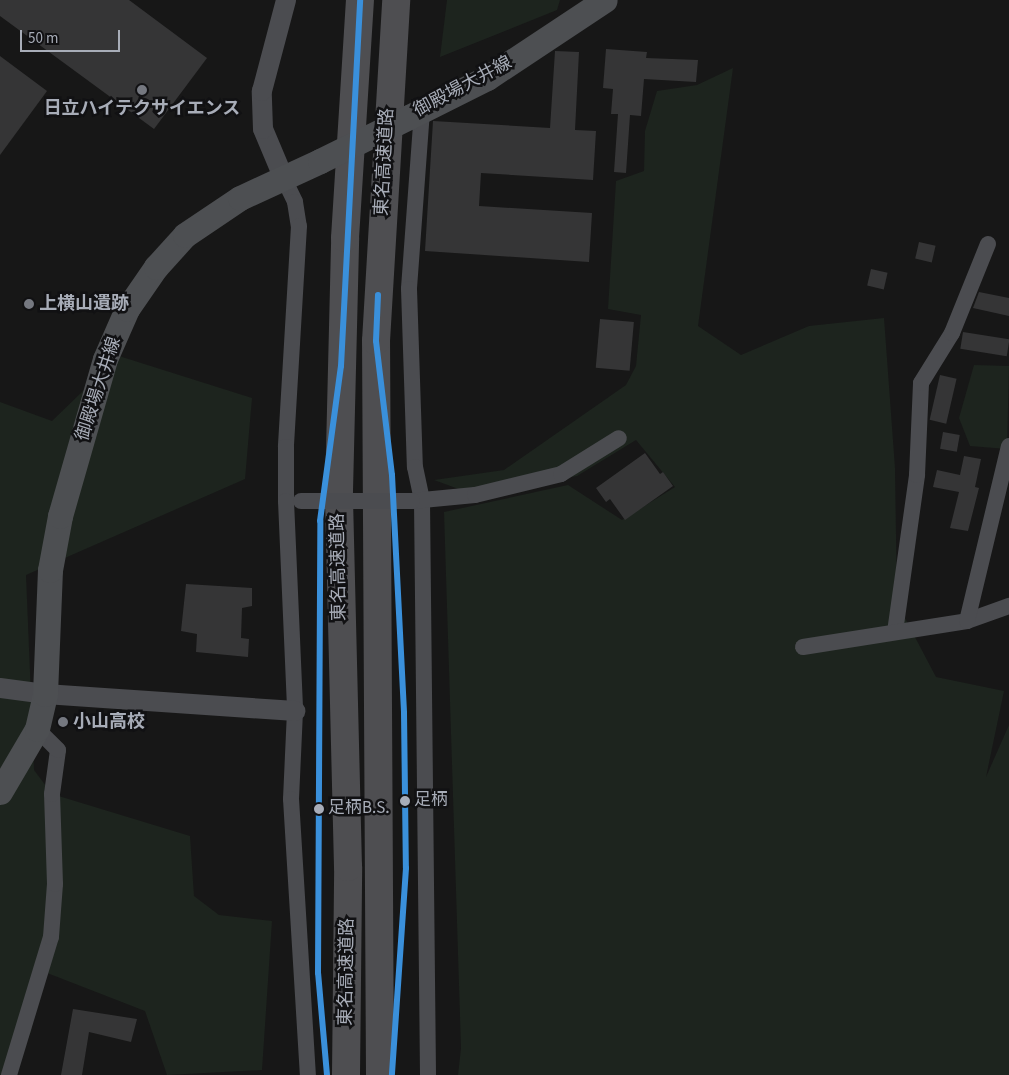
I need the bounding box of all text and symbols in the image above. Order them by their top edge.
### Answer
scale bar [22,20,122,52]
text: 50 m [28,28,58,49]
street label: 御殿場大井線 [410,52,516,122]
marker: 日立ハイテクサイエンス [136,84,148,96]
place label: 日立ハイテクサイエンス [43,98,241,120]
street label: 東名高速道路 [371,108,399,216]
place label: 上横山遺跡 [39,293,129,315]
marker: 上横山遺跡 [23,298,35,310]
street label: 御殿場大井線 [72,334,126,444]
street label: 東名高速道路 [327,513,351,621]
place label: 小山高校 [73,711,145,733]
marker: 小山高校 [57,716,69,728]
place label: 足柄 [414,791,448,811]
marker: 足柄 [400,796,410,806]
place label: 足柄B.S. [328,799,390,819]
marker: 足柄B.S. [314,804,324,814]
street label: 東名高速道路 [335,918,359,1026]

